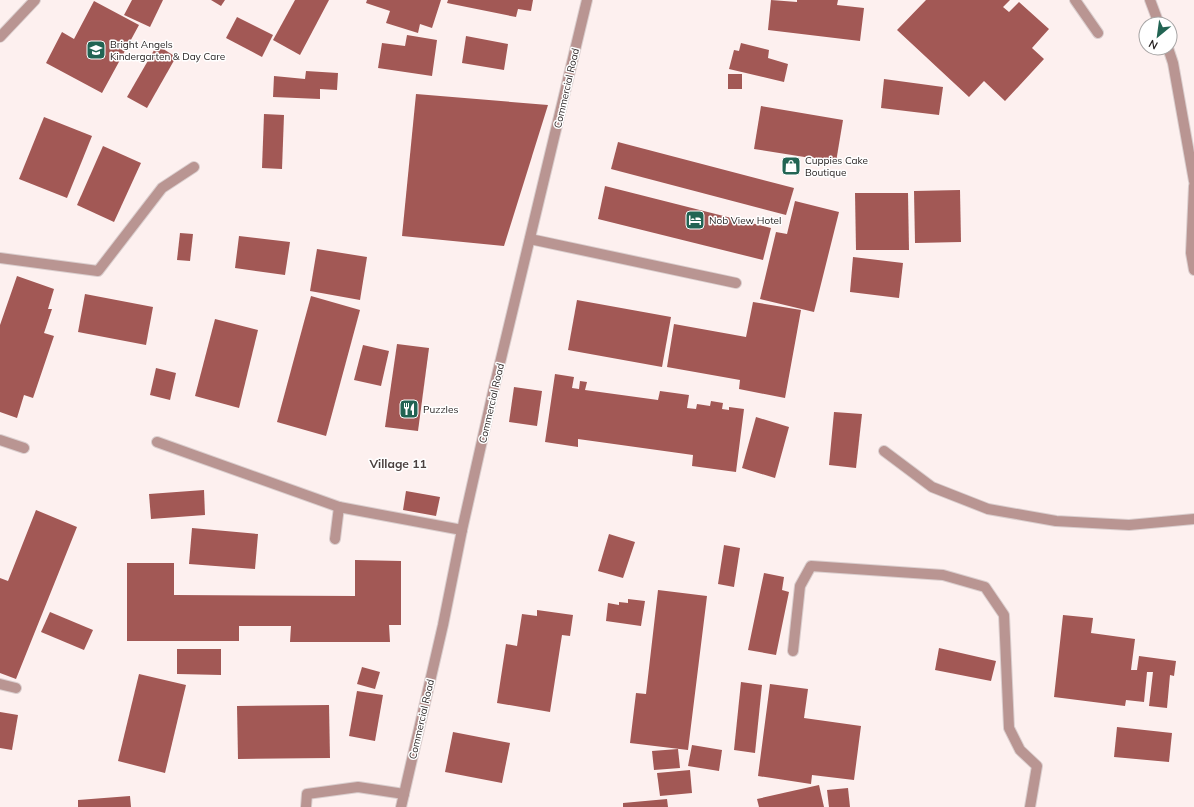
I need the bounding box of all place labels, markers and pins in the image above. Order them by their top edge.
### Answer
place label: Bright Angels Kindergarten & Day Care [110,38,225,63]
school or university icon: Bright Angels Kindergarten & Day Care [85,39,107,61]
place label: Cuppies Cake Boutique [805,154,868,179]
shop icon: Cuppies Cake Boutique [780,155,802,177]
hotel icon: Nob View Hotel [684,209,706,231]
place label: Nob View Hotel [709,214,781,227]
restaurant icon: Puzzles [398,398,420,420]
place label: Puzzles [423,403,458,416]

